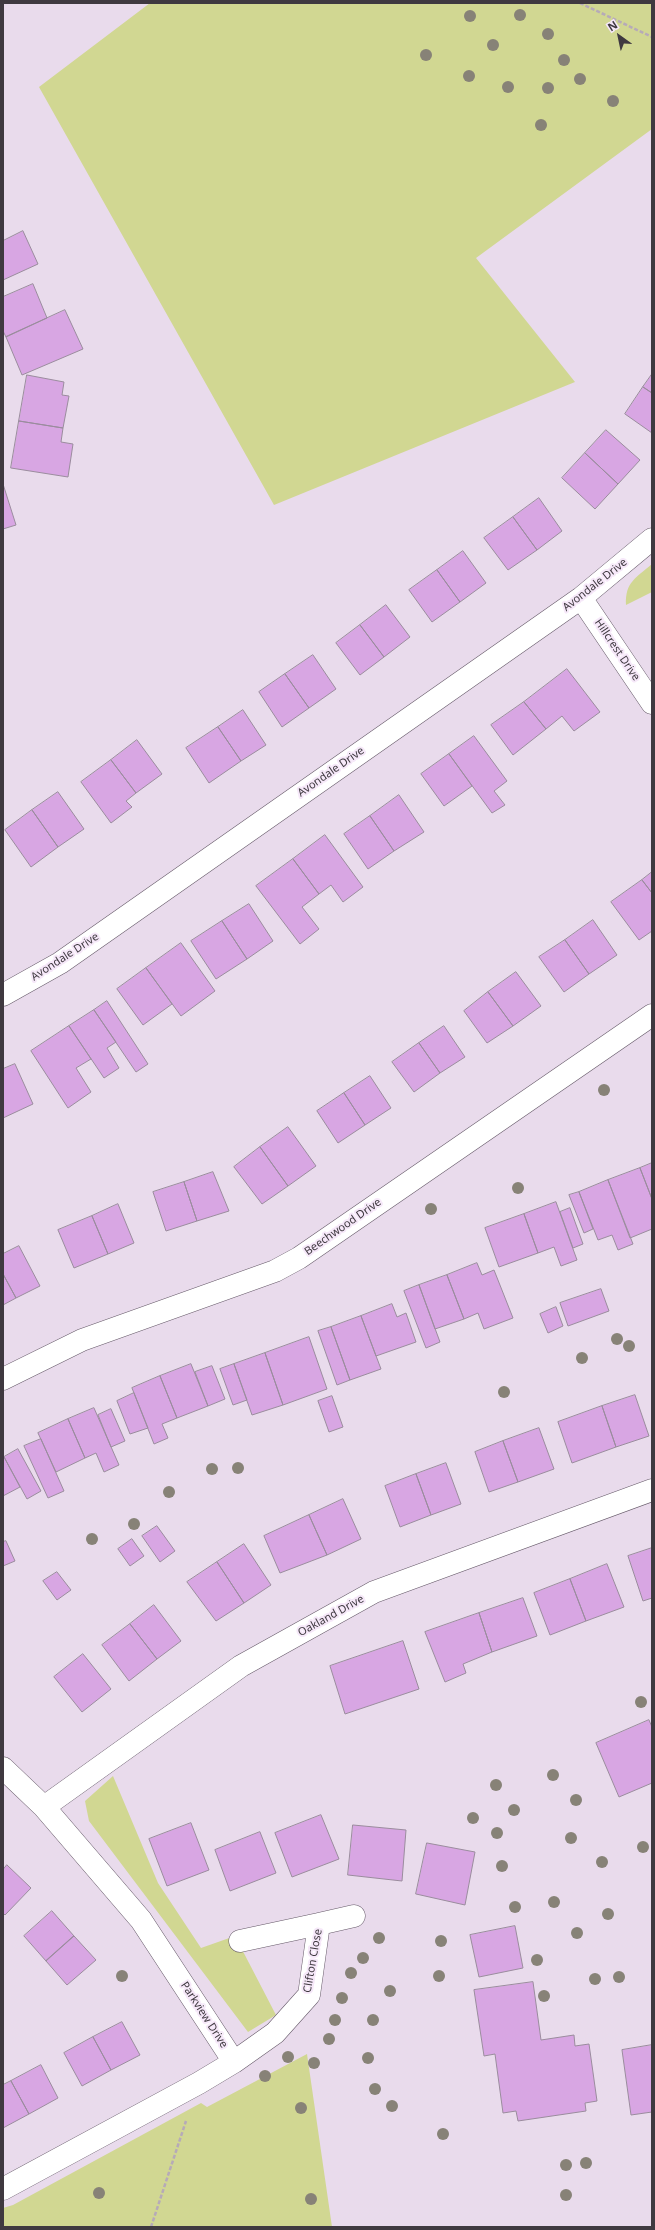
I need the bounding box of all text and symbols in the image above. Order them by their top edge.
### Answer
north arrow [599,16,639,56]
text: N [604,17,620,34]
street label: Avondale Drive [560,556,630,614]
street label: Hillcrest Drive [591,617,643,683]
street label: Avondale Drive [295,744,367,800]
street label: Avondale Drive [29,930,101,984]
street label: Beechwood Drive [302,1196,384,1258]
street label: Oakland Drive [296,1592,366,1640]
street label: Clifton Close [301,1928,325,1994]
street label: Parkview Drive [178,1979,230,2051]

